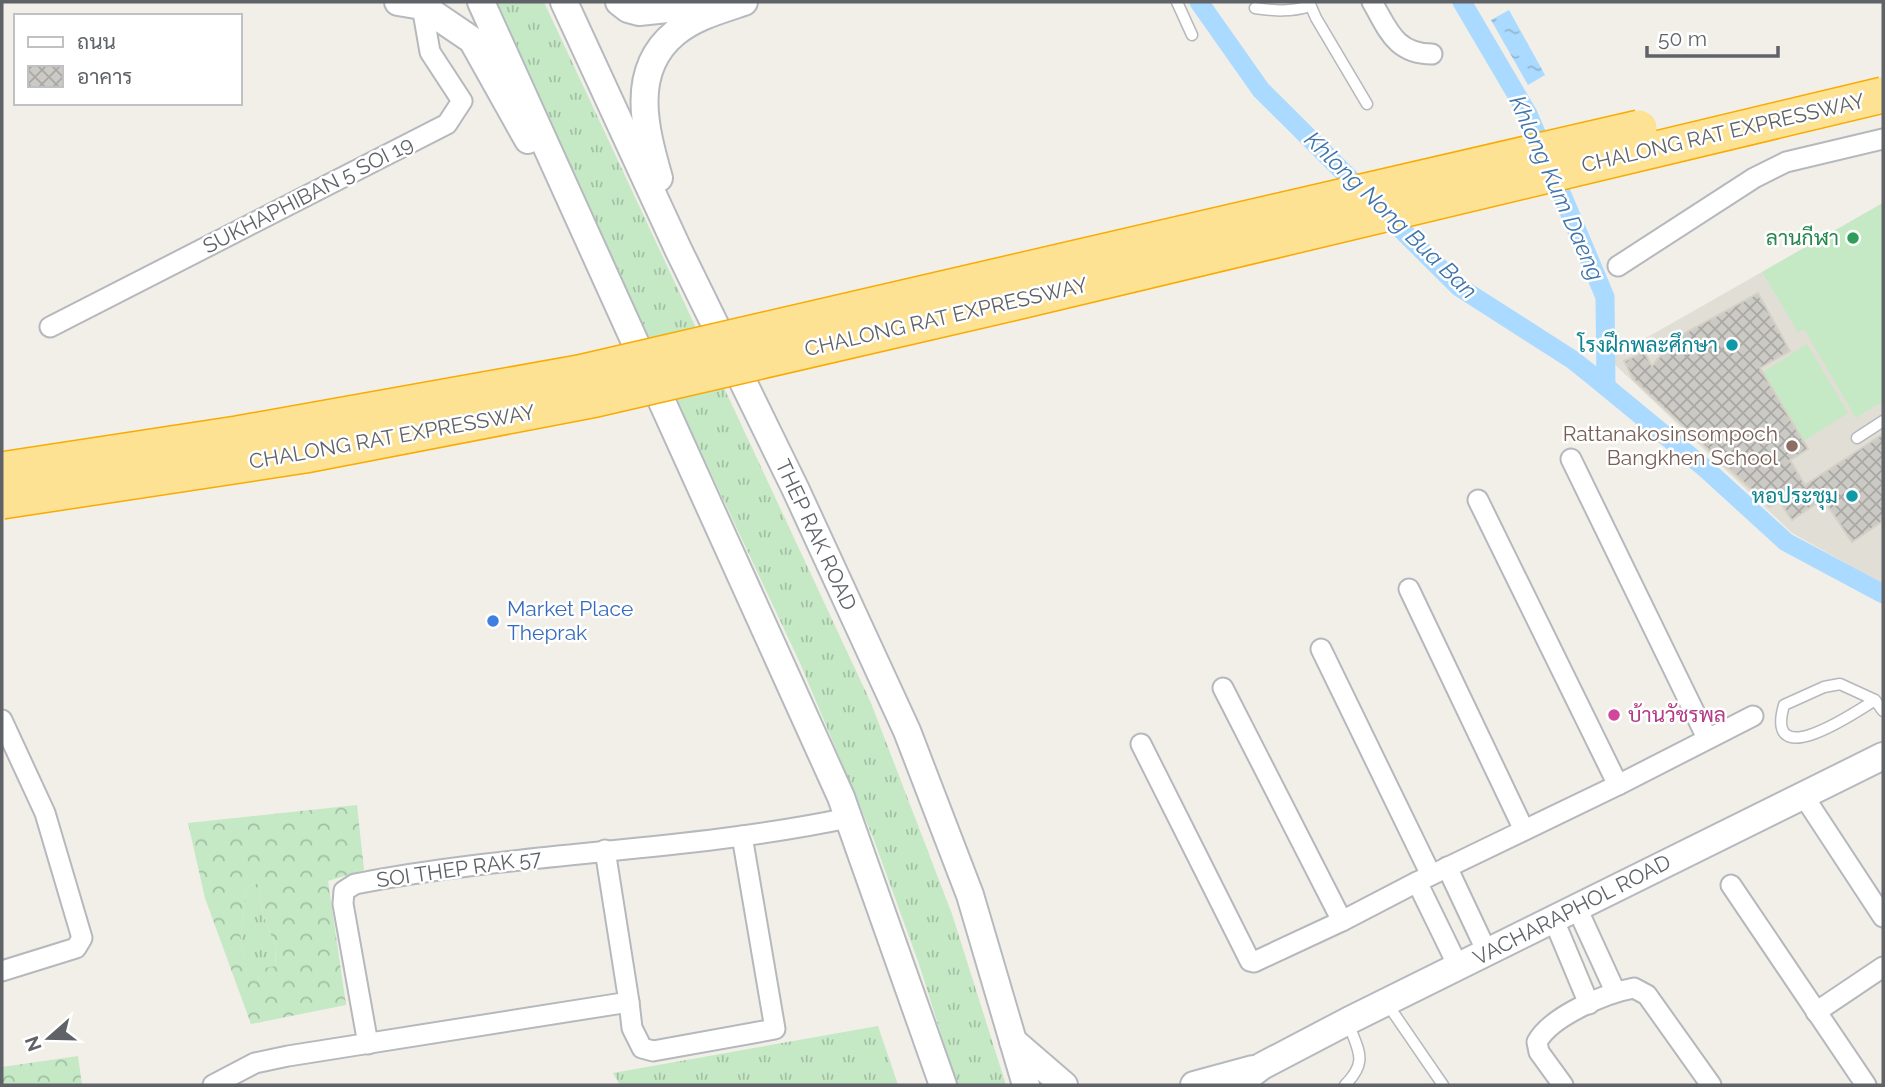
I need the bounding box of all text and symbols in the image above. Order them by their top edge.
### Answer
legend [14,14,242,105]
scale bar [1647,14,1778,58]
text: 50 m [1658,26,1707,51]
text: ถนน [77,29,116,54]
text: อาคาร [77,64,133,89]
street label: CHALONG RAT EXPRESSWAY [1579,88,1867,177]
water label: Khlong Kum Daeng [1505,91,1611,285]
water label: Khlong Nong Bua Ban [1300,125,1483,304]
street label: SUKHAPHIBAN 5 SOI 19 [199,131,417,258]
place label: ลานกีฬา [1766,225,1839,250]
marker: ลานกีฬา [1845,230,1861,246]
street label: CHALONG RAT EXPRESSWAY [802,272,1090,361]
place label: โรงฝึกพละศึกษา [1577,331,1718,357]
marker: โรงฝึกพละศึกษา [1724,337,1740,353]
street label: CHALONG RAT EXPRESSWAY [247,399,537,474]
place label: Rattanakosinsompoch Bangkhen School [1563,421,1778,470]
marker: Rattanakosinsompoch Bangkhen School [1784,438,1800,454]
street label: THEP RAK ROAD [771,455,862,614]
place label: หอประชุม [1752,483,1838,510]
marker: หอประชุม [1844,488,1860,504]
place label: Market Place Theprak [507,596,633,645]
marker: Market Place Theprak [485,613,501,629]
place label: บ้านวัชรพล [1628,702,1726,727]
marker: บ้านวัชรพล [1606,707,1622,723]
street label: SOI THEP RAK 57 [375,844,544,892]
street label: VACHARAPHOL ROAD [1469,849,1675,970]
north arrow [14,1003,84,1073]
text: N [20,1033,46,1054]

